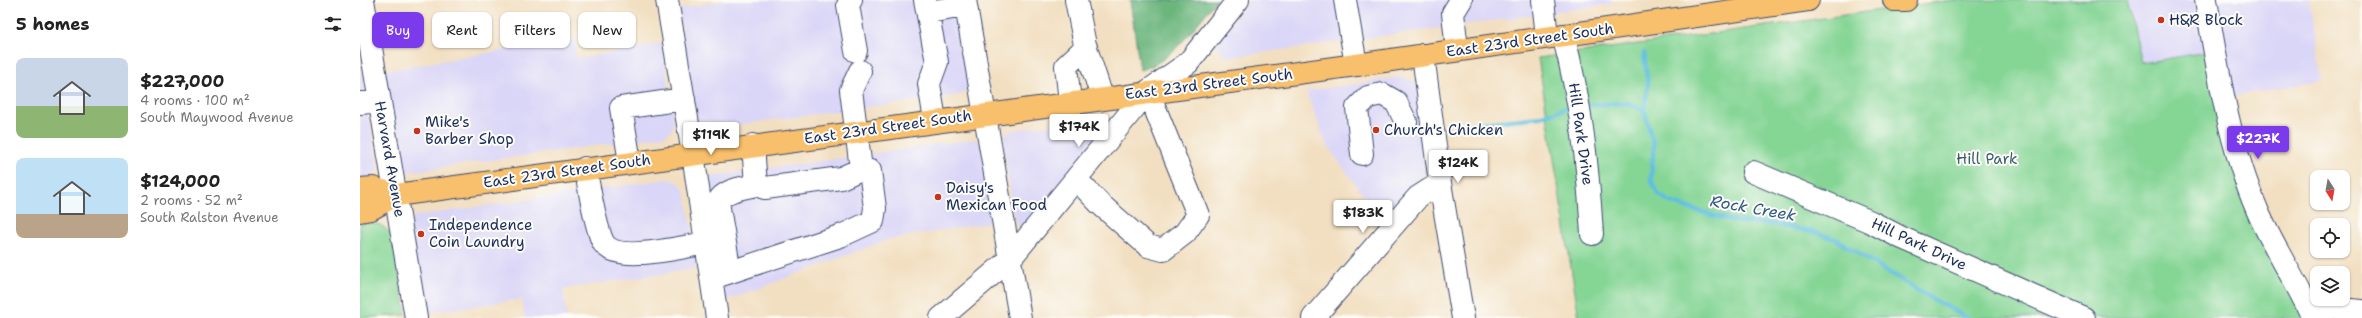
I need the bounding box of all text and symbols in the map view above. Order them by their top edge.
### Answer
place label: H&R Block [2169,10,2243,30]
chip: Buy [372,12,424,48]
chip: Rent [432,12,492,48]
chip: Filters [500,12,570,48]
chip: New [578,12,636,48]
text: 5 homes [16,13,89,35]
icon: filters [322,13,344,35]
marker: H&R Block [2156,15,2166,25]
street label: East 23rd Street South [1445,18,1615,62]
street label: East 23rd Street South [1124,64,1294,104]
text: $227,000 [140,70,224,92]
icon: home [48,74,96,122]
street label: Hill Park Drive [1564,82,1598,186]
text: 4 rooms · 100 m² [140,92,250,109]
street label: Harvard Avenue [370,99,410,219]
street label: East 23rd Street South [803,105,973,149]
text: South Maywood Avenue [140,109,294,126]
place label: Mike's Barber Shop [425,112,514,149]
pin: $174K [1051,114,1107,148]
text: $174K [1058,118,1100,135]
place label: Church's Chicken [1384,120,1503,140]
pin: $119K [683,122,739,156]
marker: Church's Chicken [1371,125,1381,135]
marker: Mike's Barber Shop [412,126,422,136]
text: $119K [692,126,730,143]
pin: $227K [2230,126,2286,160]
text: $227K [2236,130,2280,147]
street label: East 23rd Street South [482,149,652,193]
park label: Hill Park [1956,149,2018,169]
pin: $124K [1430,150,1486,184]
text: $124K [1438,154,1478,171]
text: $124,000 [140,170,220,192]
north arrow [2310,170,2350,210]
map controls [2310,170,2350,306]
icon: home [48,174,96,222]
place label: Daisy's Mexican Food [946,178,1047,215]
water label: Rock Creek [1708,190,1798,226]
text: 2 rooms · 52 m² [140,192,243,209]
marker: Daisy's Mexican Food [933,192,943,202]
pin: $183K [1335,200,1391,234]
text: $183K [1342,204,1384,221]
text: South Ralston Avenue [140,209,279,226]
street label: Hill Park Drive [1868,213,1970,275]
place label: Independence Coin Laundry [429,215,532,252]
button: locate [2310,218,2350,258]
marker: Independence Coin Laundry [416,229,426,239]
button: layers [2310,266,2350,306]

